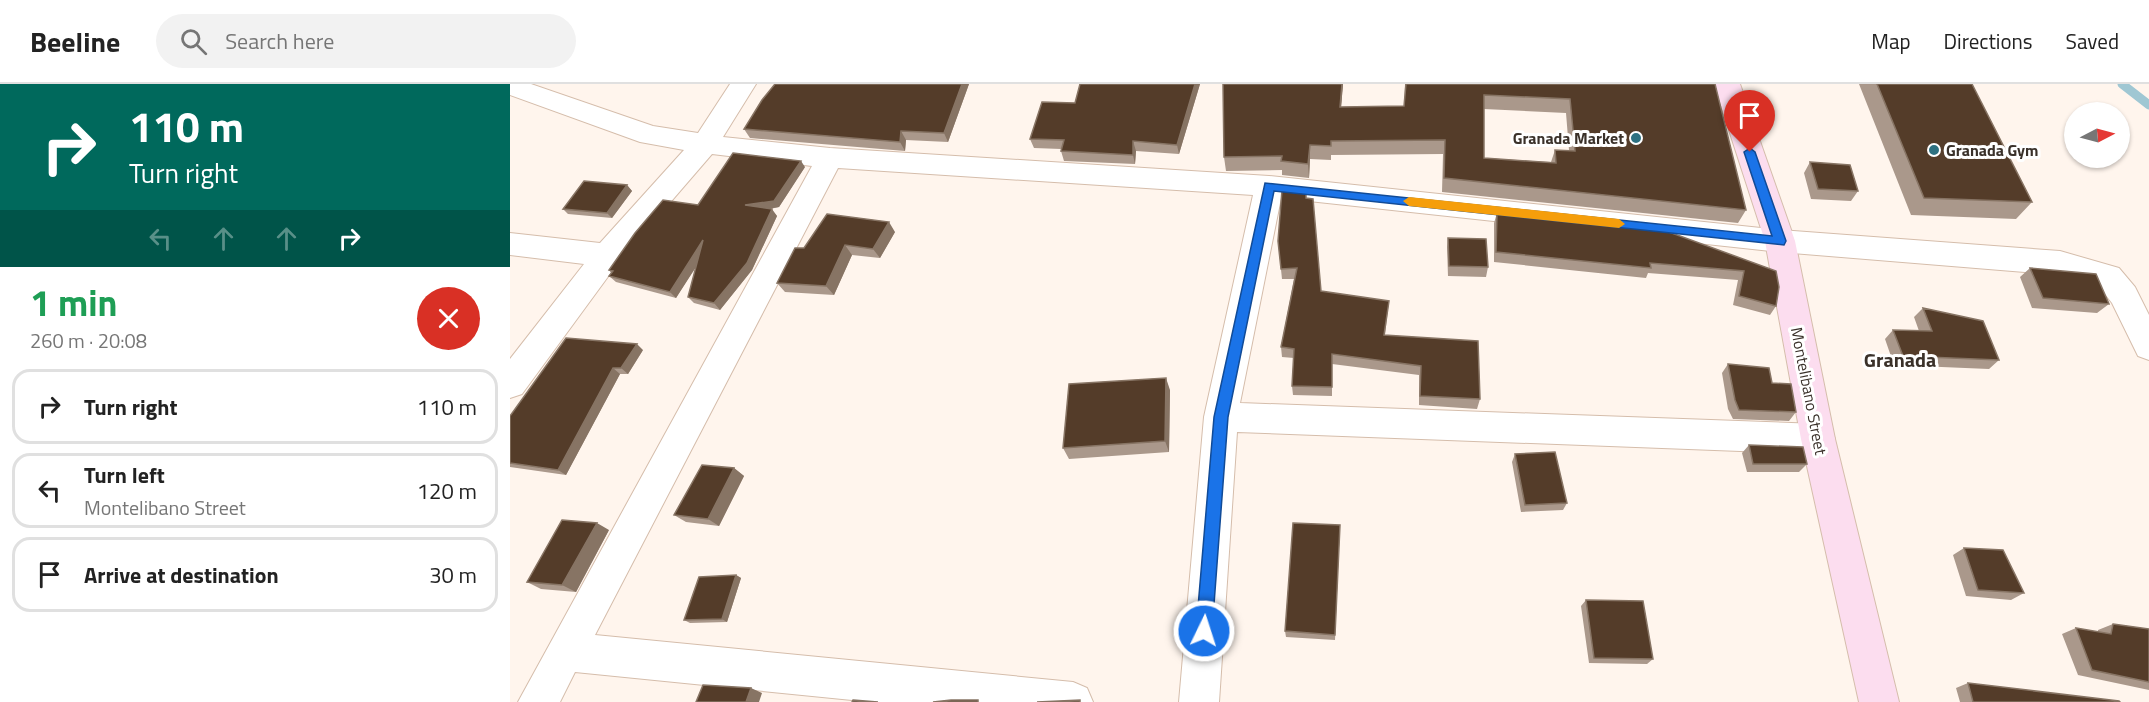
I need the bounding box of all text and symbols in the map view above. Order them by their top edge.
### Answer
search box [156,14,576,68]
text: Beeline [30,20,120,63]
text: Search here [225,24,334,58]
icon: search [177,25,210,58]
text: Map [1871,25,1911,57]
text: Directions [1944,25,2033,57]
text: Saved [2066,25,2119,57]
pin [1724,90,1775,152]
text: 110 m [129,94,244,158]
icon: arrive [1733,99,1766,132]
north arrow [2064,102,2130,168]
map controls [2064,102,2130,168]
icon: right [30,108,108,186]
place label: Granada Market [1513,126,1624,150]
marker: Granada Market [1629,131,1643,145]
place label: Granada Gym [1946,138,2039,162]
marker: Granada Gym [1927,143,1941,157]
text: Turn right [129,152,238,193]
icon: left [144,222,177,255]
icon: ahead [207,222,240,255]
icon: ahead [270,222,303,255]
icon: right [333,222,366,255]
text: 1 min [30,275,117,330]
button: close [417,287,480,350]
text: 260 m · 20:08 [30,325,147,356]
street label: Montelibano Street [1785,325,1833,457]
district label: Granada [1864,344,1936,375]
icon: right [33,390,66,423]
text: Turn right [84,390,178,424]
text: 110 m [417,390,477,424]
text: Turn left [84,458,165,492]
icon: left [33,474,66,507]
text: 120 m [417,474,477,508]
text: Montelibano Street [84,492,246,523]
icon: arrive [33,558,66,591]
text: Arrive at destination [84,558,279,592]
text: 30 m [429,558,477,592]
position arrow [1172,599,1236,663]

